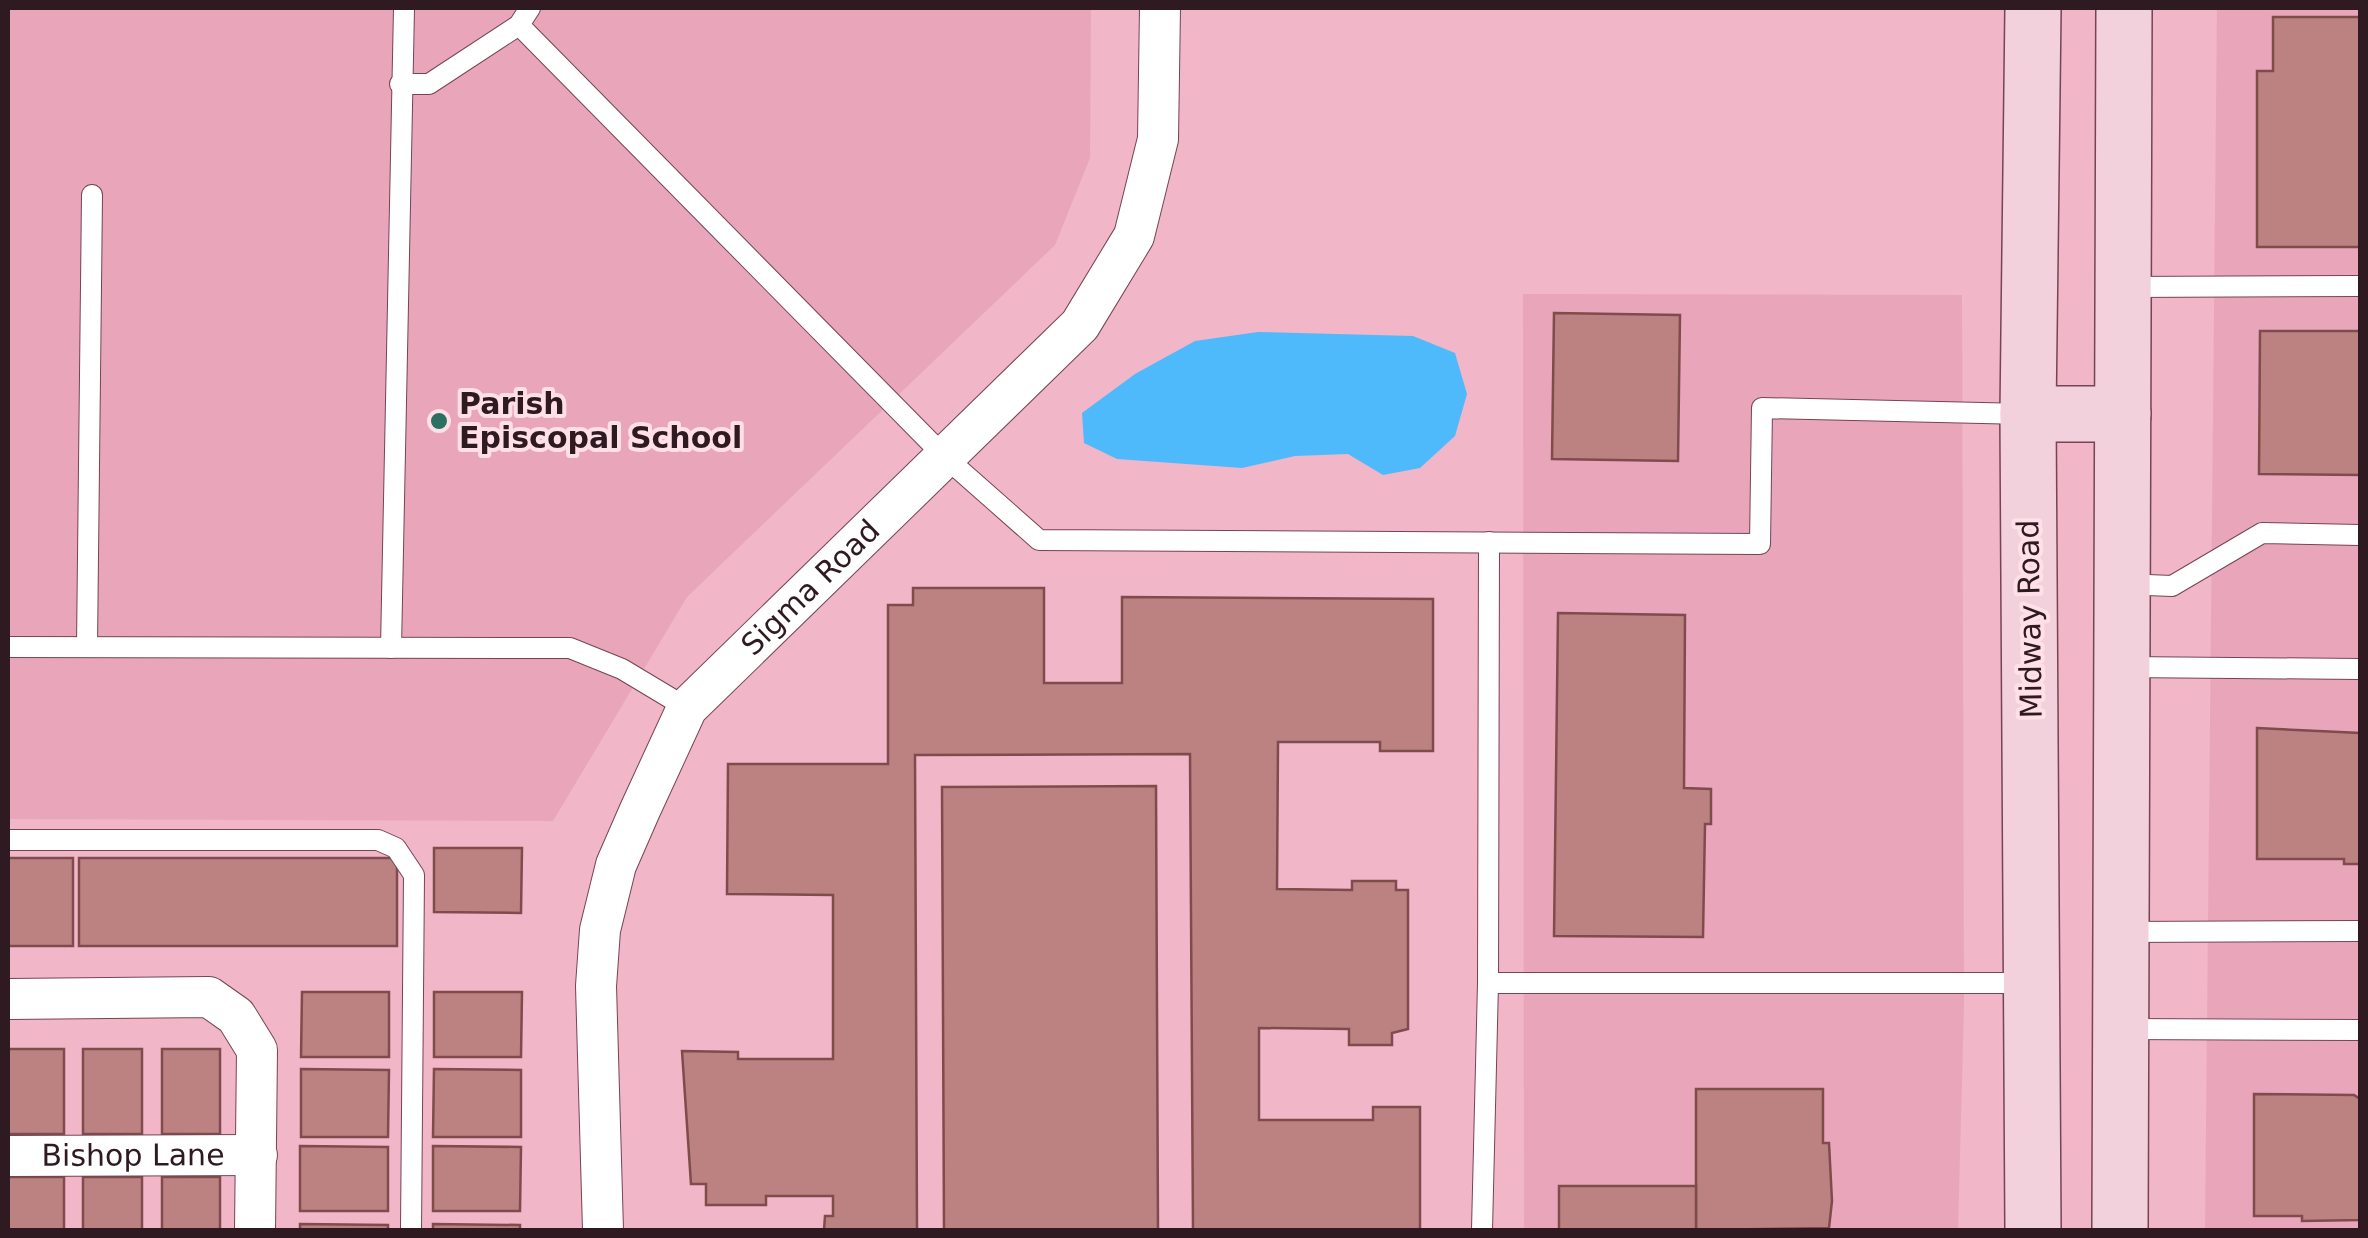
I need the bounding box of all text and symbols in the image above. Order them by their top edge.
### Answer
place label: Parish Episcopal School [459,386,742,455]
marker: Parish Episcopal School [428,410,450,432]
street label: Sigma Road [734,512,886,662]
street label: Midway Road [2010,519,2049,719]
street label: Bishop Lane [41,1137,225,1173]

